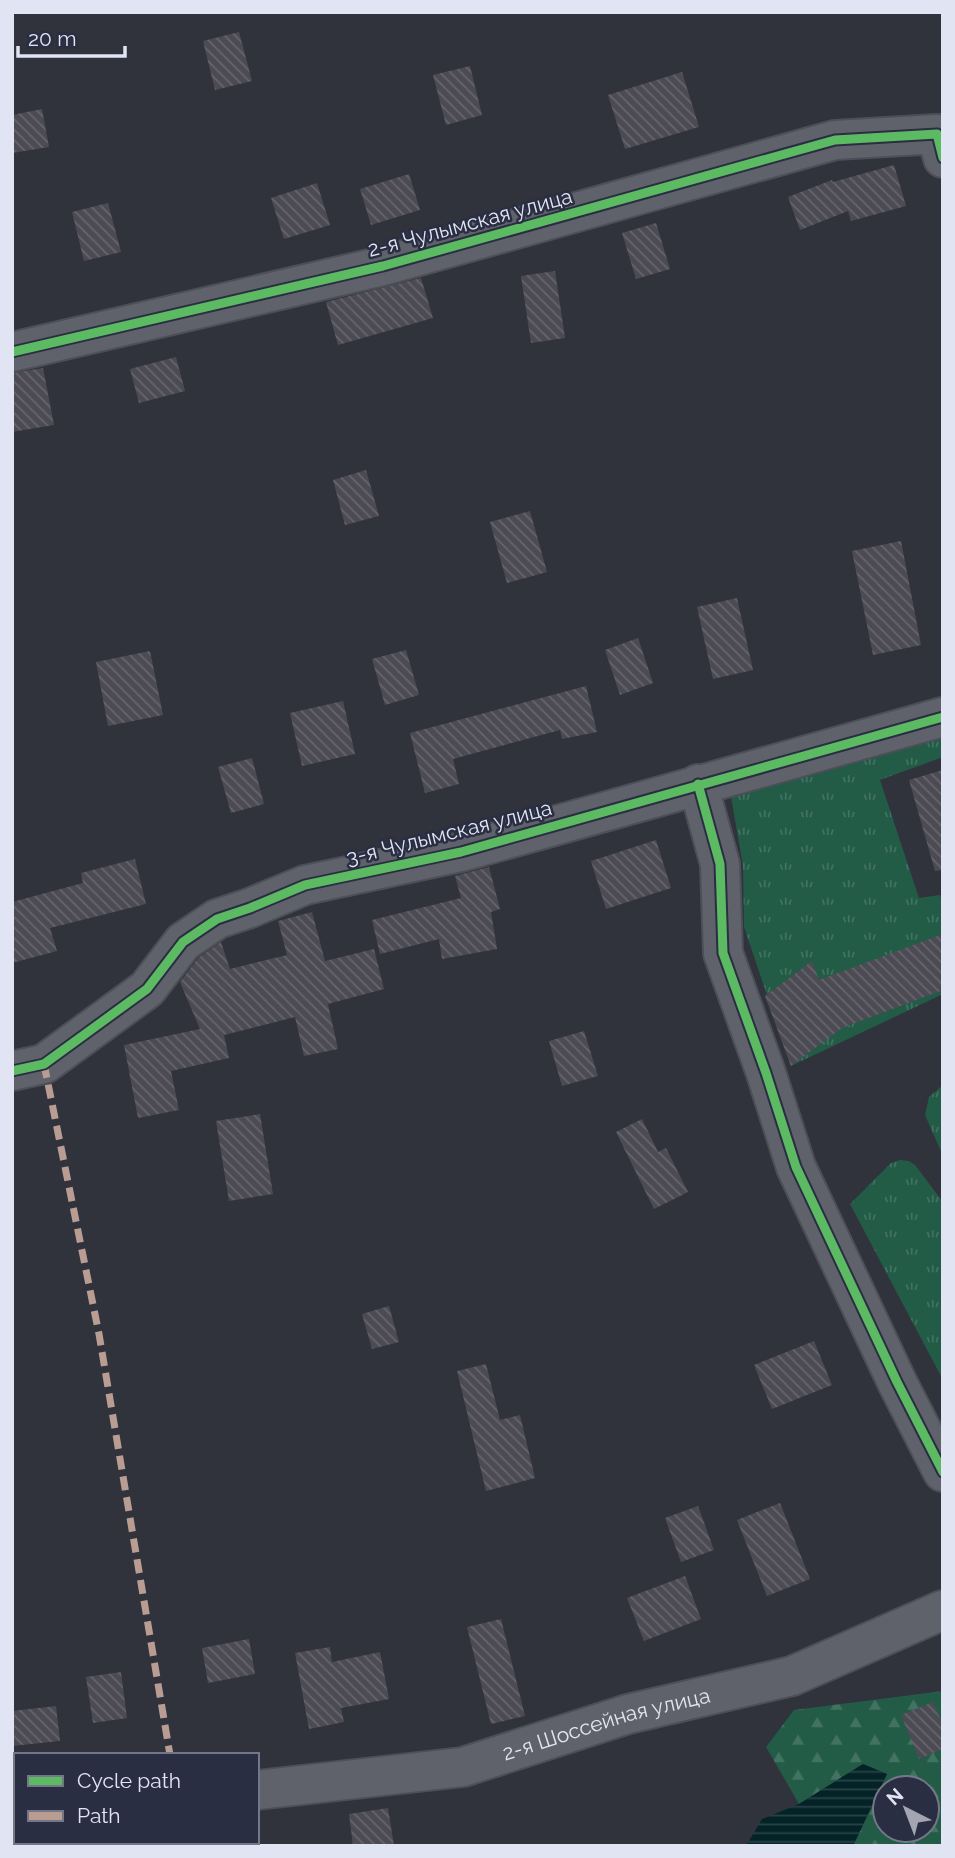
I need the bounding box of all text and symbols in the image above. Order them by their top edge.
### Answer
scale bar [18,14,124,58]
text: 20 m [28,26,76,51]
street label: 2-я Чулымская улица [365,183,575,262]
street label: 3-я Чулымская улица [343,795,554,870]
street label: 2-я Шоссейная улица [499,1682,712,1766]
legend [14,1753,259,1844]
text: Cycle path [77,1768,181,1793]
north arrow [871,1774,941,1844]
text: N [882,1783,907,1809]
text: Path [77,1803,121,1828]

